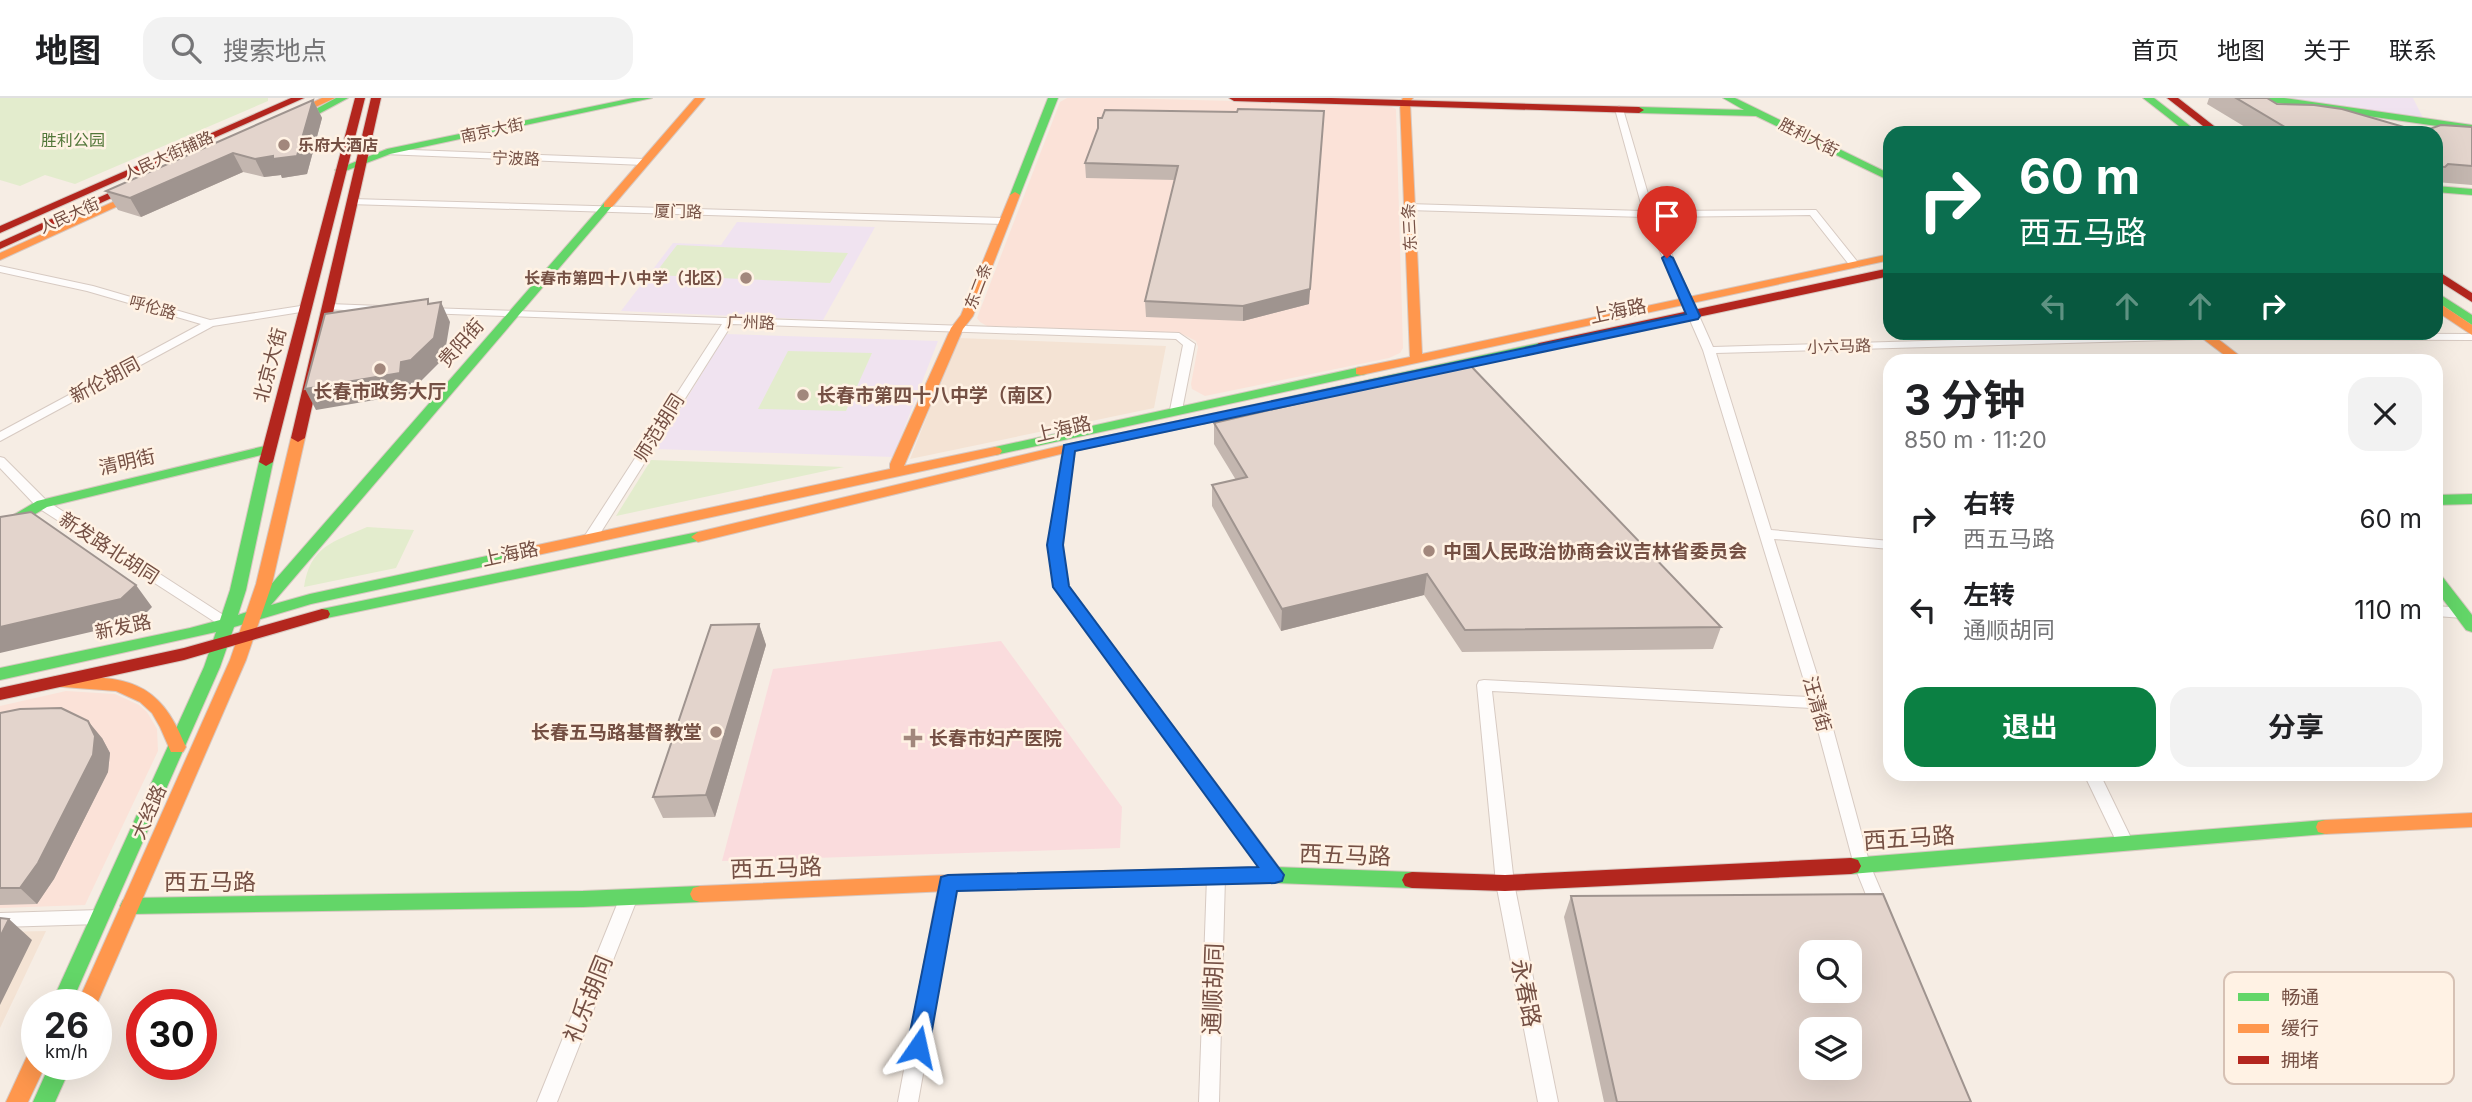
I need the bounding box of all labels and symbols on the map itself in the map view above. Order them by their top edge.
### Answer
street label: 南京大街 [459,114,525,146]
street label: 胜利大街 [1776,114,1842,160]
street label: 人民大街辅路 [120,126,216,184]
park label: 胜利公园 [41,130,105,150]
place label: 乐府大酒店 [298,135,378,155]
marker: 乐府大酒店 [276,137,292,153]
street label: 宁波路 [492,147,540,169]
pin [1637,186,1697,258]
street label: 人民大街 [36,193,102,237]
street label: 厦门路 [654,201,702,221]
street label: 东三条 [1398,203,1420,251]
street label: 东二条 [960,260,996,312]
place label: 长春市第四十八中学（北区） [524,268,732,288]
marker: 长春市第四十八中学（北区） [738,270,754,286]
street label: 呼伦路 [127,291,179,323]
street label: 上海路 [1588,294,1648,328]
street label: 广州路 [727,311,775,333]
street label: 贵阳街 [433,314,489,372]
street label: 北京大街 [249,325,291,405]
street label: 小六马路 [1807,335,1871,357]
street label: 新伦胡同 [66,352,144,408]
marker: 长春市政务大厅 [372,361,388,377]
place label: 长春市政务大厅 [313,380,447,403]
place label: 长春市第四十八中学（南区） [817,384,1064,407]
marker: 长春市第四十八中学（南区） [795,387,811,403]
street label: 师范胡同 [629,390,689,466]
street label: 上海路 [1033,411,1093,447]
street label: 清明街 [97,444,157,480]
street label: 新发路北胡同 [55,507,163,589]
street label: 上海路 [480,537,540,571]
place label: 中国人民政治协商会议吉林省委员会 [1443,540,1747,563]
marker: 中国人民政治协商会议吉林省委员会 [1421,543,1437,559]
street label: 新发路 [93,610,153,644]
street label: 汪清街 [1798,673,1836,735]
place label: 长春五马路基督教堂 [531,721,702,744]
marker: 长春五马路基督教堂 [708,724,724,740]
place label: 长春市妇产医院 [929,727,1062,750]
marker: 长春市妇产医院 [903,728,923,748]
street label: 大经路 [127,781,171,843]
street label: 西五马路 [1862,821,1956,855]
street label: 西五马路 [1299,839,1391,871]
street label: 西五马路 [730,852,822,884]
street label: 西五马路 [164,868,256,896]
street label: 通顺胡同 [1197,943,1229,1035]
street label: 礼乐胡同 [558,951,618,1047]
street label: 永春路 [1506,956,1546,1030]
legend [2224,972,2454,1084]
text: 畅通 [2281,986,2319,1009]
speed limit sign: 30 [126,989,217,1080]
position arrow [881,1010,955,1084]
text: 缓行 [2281,1017,2319,1040]
text: 拥堵 [2281,1049,2319,1072]

